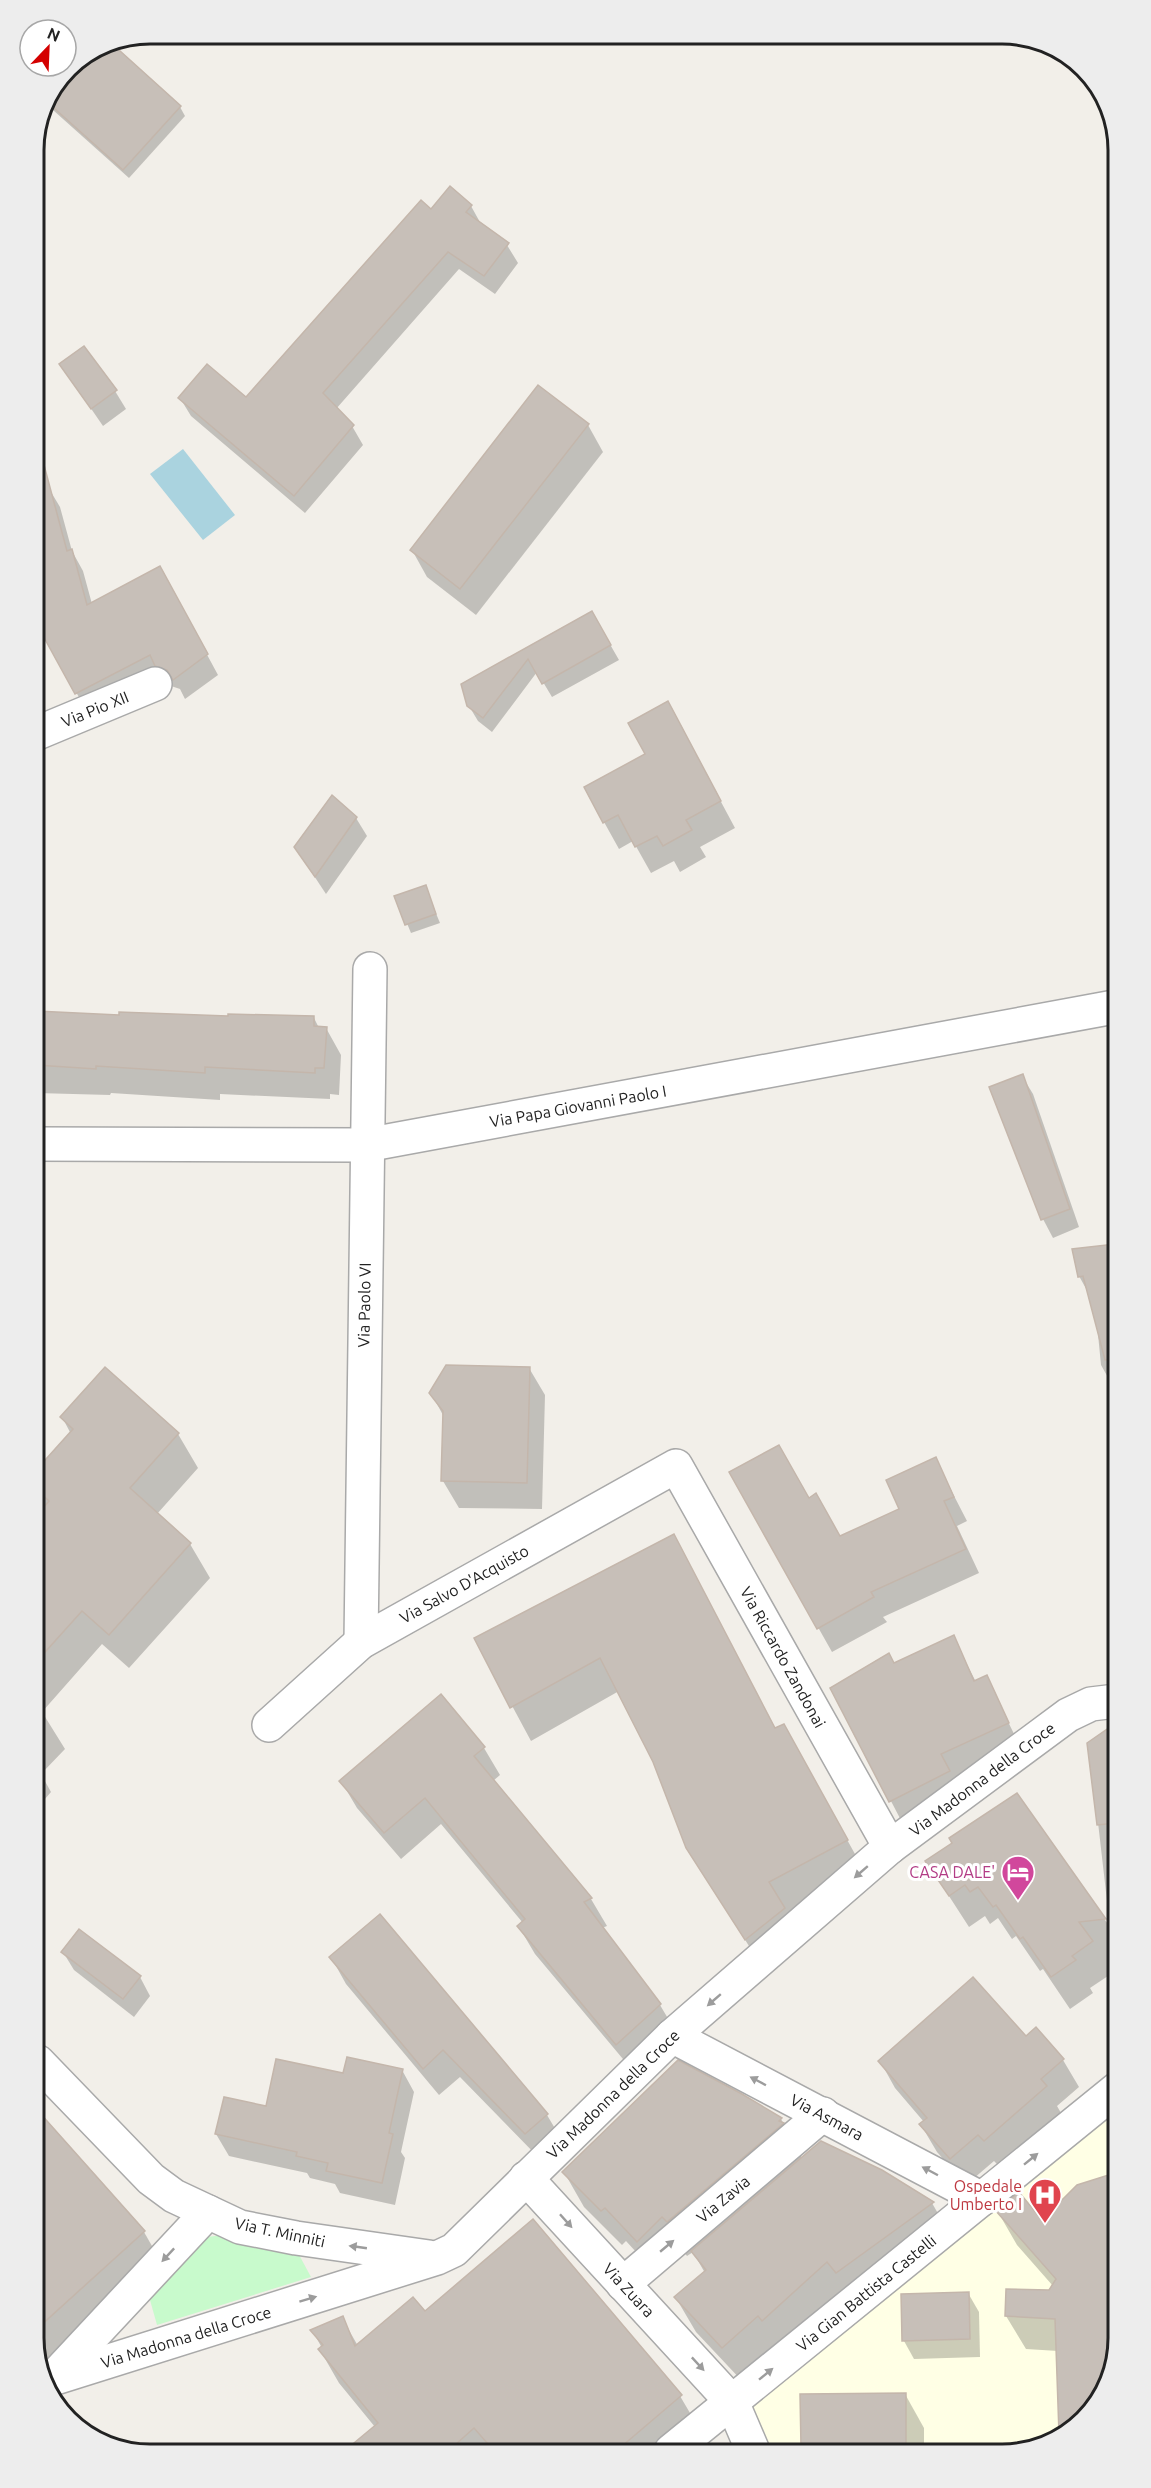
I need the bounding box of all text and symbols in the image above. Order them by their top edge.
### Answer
north arrow [18,18,78,78]
text: N [45,24,63,45]
street label: Via Pio XII [59,687,131,731]
street label: Via Papa Giovanni Paolo I [488,1082,668,1130]
street label: Via Paolo VI [354,1262,374,1348]
street label: Via Salvo D'Acquisto [396,1541,532,1627]
street label: Via Riccardo Zandonai [737,1583,829,1731]
street label: Via Madonna della Croce [906,1718,1058,1840]
hotel icon: CASA DALE' [1000,1854,1036,1901]
place label: CASA DALE' [909,1863,995,1881]
one-way arrow [854,1865,869,1879]
one-way arrow [707,1993,722,2006]
street label: Via Madonna della Croce [543,2026,683,2162]
one-way arrow [749,2076,766,2085]
street label: Via Asmara [787,2090,867,2144]
one-way arrow [1023,2152,1039,2165]
one-way arrow [921,2166,938,2176]
street label: Via Zavia [693,2172,753,2226]
place label: Ospedale Umberto I [950,2177,1022,2213]
hospital icon: Ospedale Umberto I [1027,2177,1063,2224]
one-way arrow [559,2213,572,2228]
street label: Via T. Minniti [233,2214,327,2250]
street label: Via Gian Battista Castelli [793,2231,939,2355]
one-way arrow [659,2240,674,2253]
one-way arrow [349,2242,368,2252]
one-way arrow [162,2247,175,2262]
street label: Via Zuara [600,2259,658,2321]
one-way arrow [299,2293,317,2303]
street label: Via Madonna della Croce [99,2302,273,2372]
one-way arrow [690,2357,704,2371]
one-way arrow [758,2368,774,2381]

